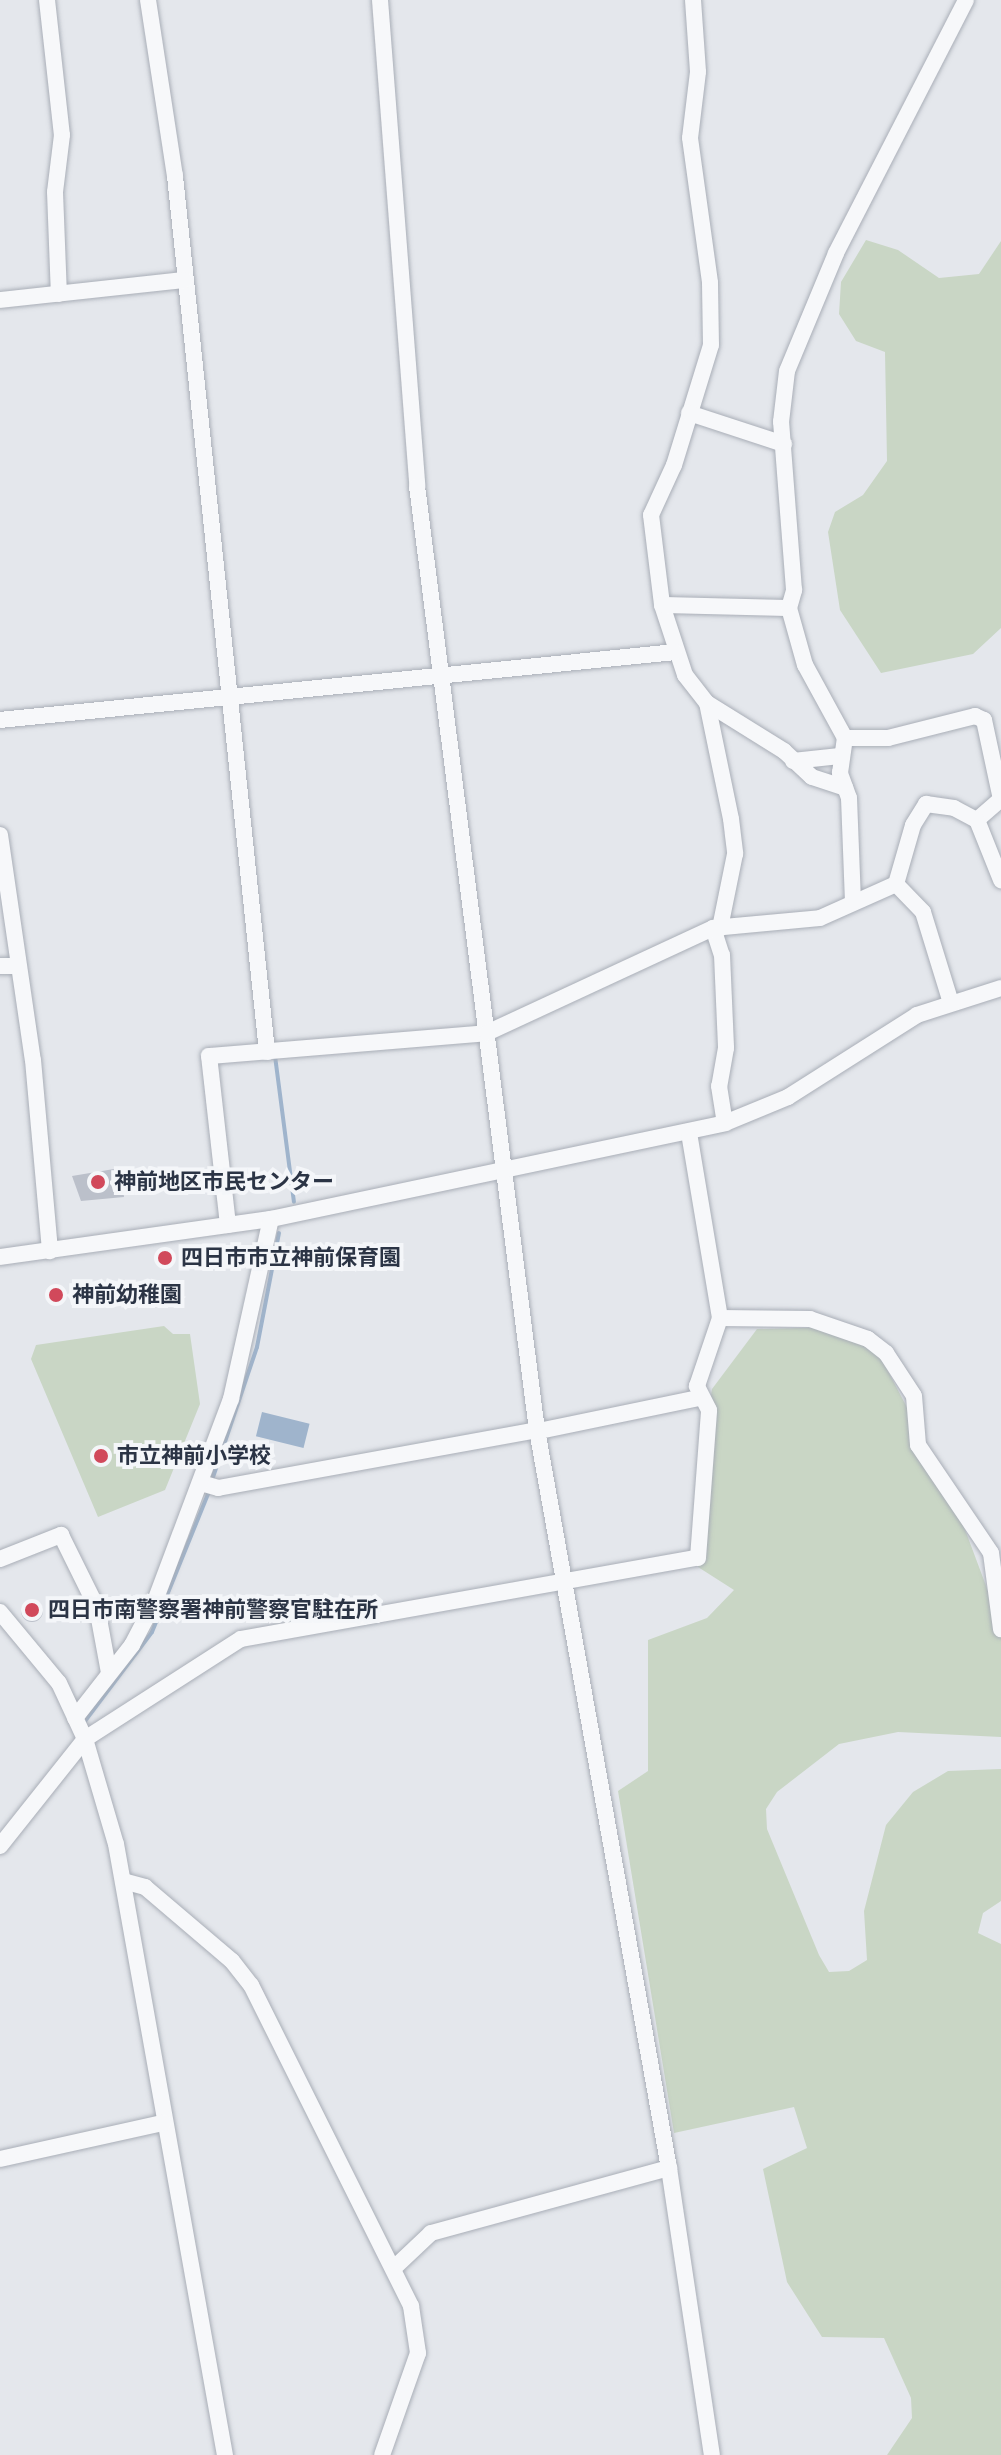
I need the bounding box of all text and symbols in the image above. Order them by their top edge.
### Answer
place label: 神前地区市民センター [114,1169,334,1195]
marker: 神前地区市民センター [89,1173,107,1191]
place label: 四日市市立神前保育園 [181,1245,401,1271]
marker: 四日市市立神前保育園 [156,1249,174,1267]
place label: 神前幼稚園 [72,1282,182,1308]
marker: 神前幼稚園 [47,1286,65,1304]
place label: 市立神前小学校 [117,1443,271,1469]
marker: 市立神前小学校 [92,1447,110,1465]
place label: 四日市南警察署神前警察官駐在所 [48,1597,378,1623]
marker: 四日市南警察署神前警察官駐在所 [23,1601,41,1619]

